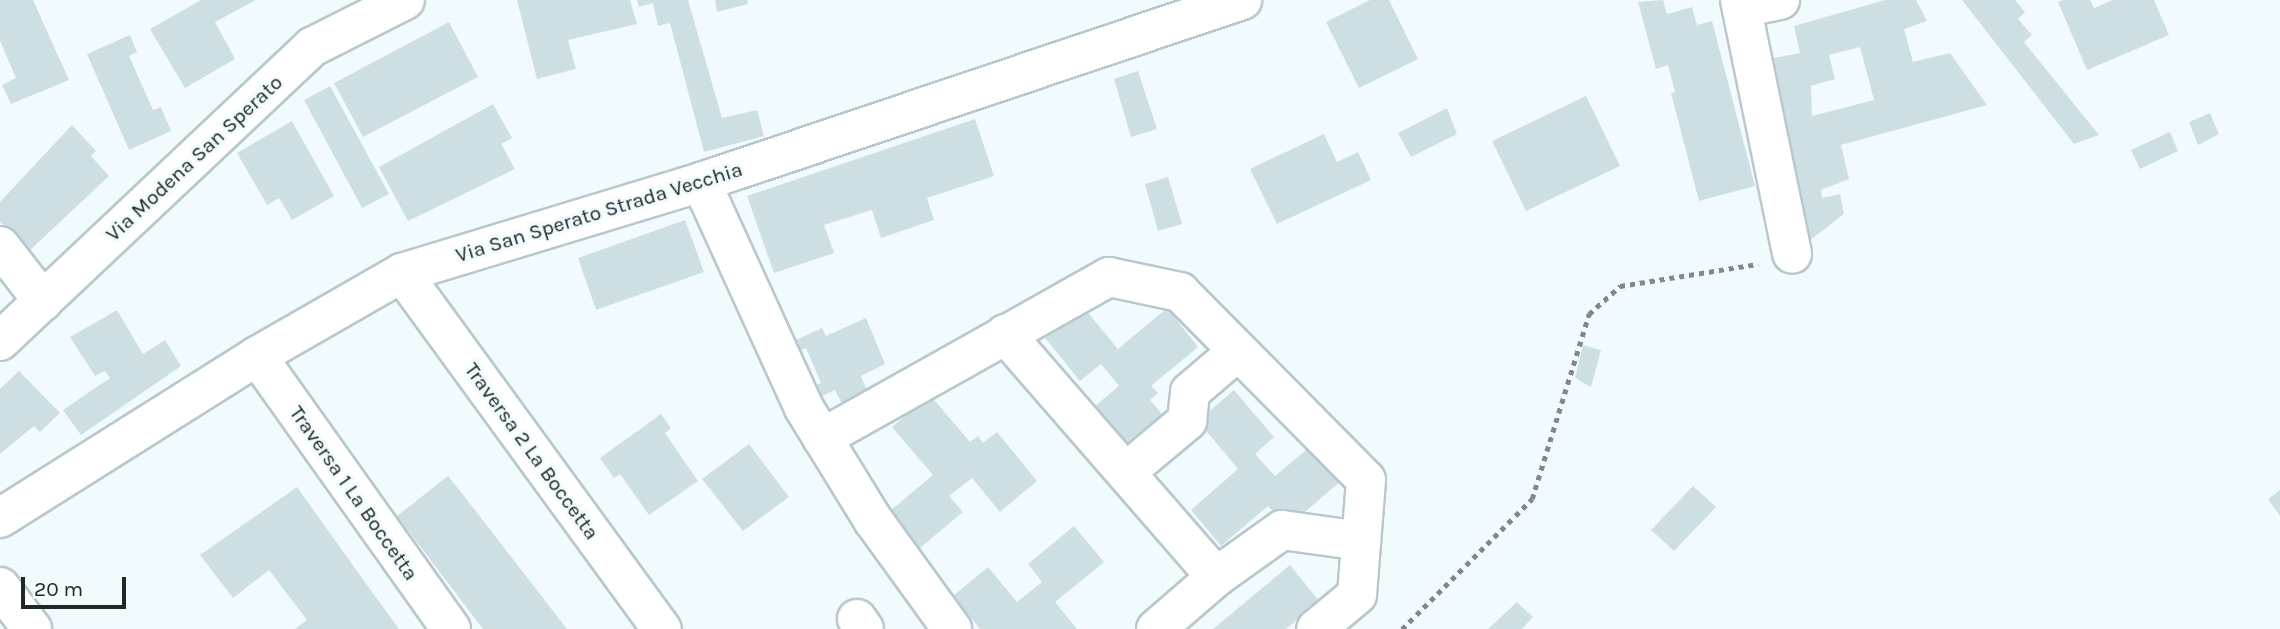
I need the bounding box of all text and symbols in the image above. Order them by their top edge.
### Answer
street label: Via Modena San Sperato [100,69,288,247]
street label: Via San Sperato Strada Vecchia [453,156,745,268]
street label: Traversa 2 La Boccetta [459,358,605,544]
street label: Traversa 1 La Boccetta [284,401,424,585]
scale bar [24,562,130,606]
text: 20 m [34,577,83,601]

